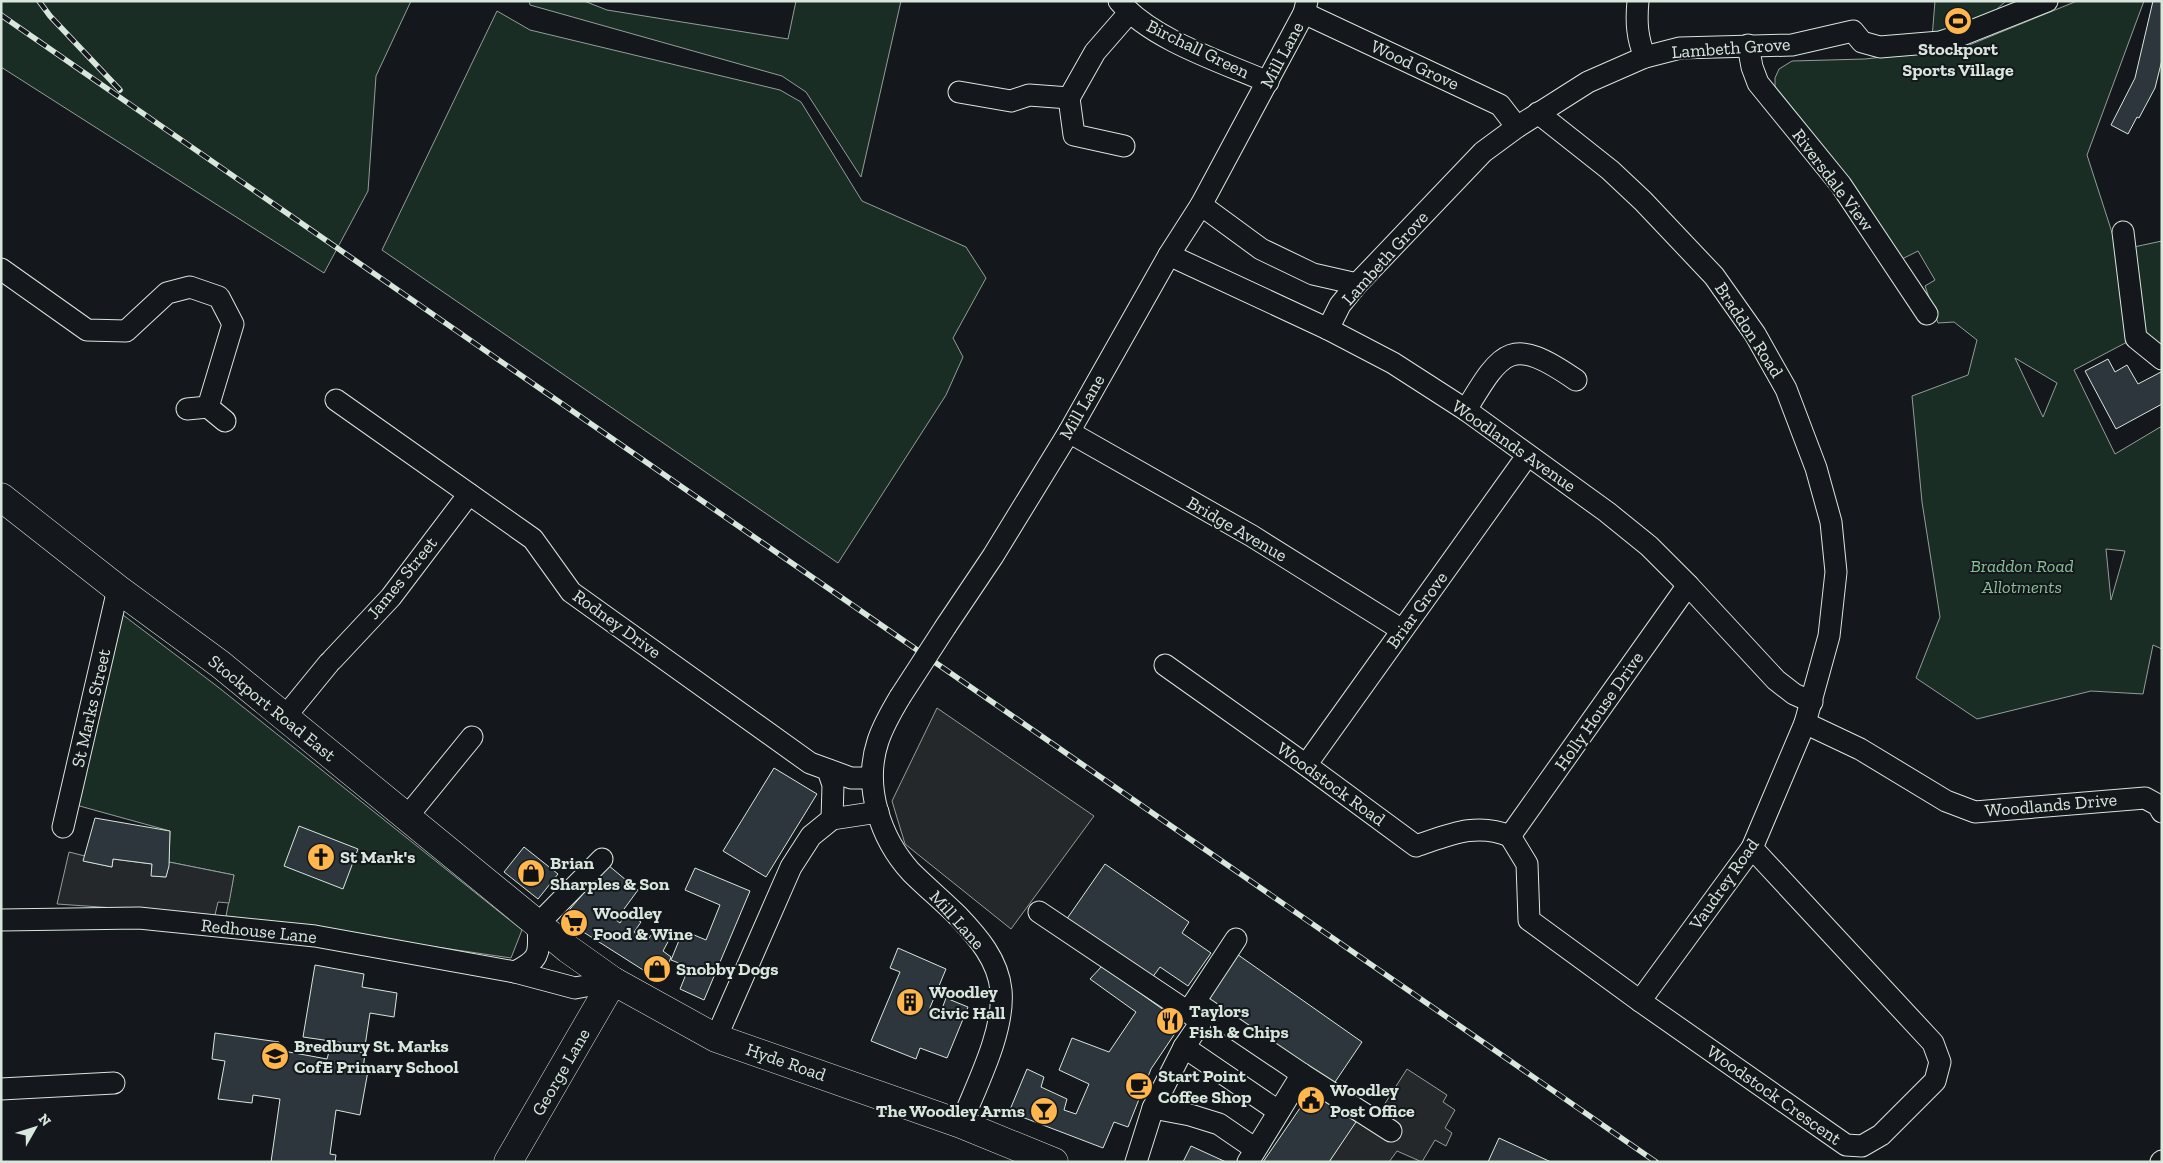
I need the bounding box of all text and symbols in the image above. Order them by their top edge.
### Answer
sports icon: Stockport Sports Village [1943,6,1973,36]
street label: Birchall Green [1143,15,1254,84]
street label: Mill Lane [1255,18,1309,92]
street label: Lambeth Grove [1671,33,1791,63]
street label: Wood Grove [1367,35,1463,95]
place label: Stockport Sports Village [1902,38,2014,81]
street label: Riversdale View [1787,125,1879,236]
street label: Lambeth Grove [1337,206,1433,310]
street label: Braddon Road [1710,278,1788,382]
street label: Mill Lane [1055,370,1109,444]
street label: Woodlands Avenue [1448,395,1580,497]
street label: Bridge Avenue [1183,491,1291,567]
street label: James Street [362,532,442,624]
park label: Braddon Road Allotments [1970,555,2074,598]
street label: Briar Grove [1382,567,1452,653]
street label: Rodney Drive [569,585,665,663]
street label: St Marks Street [67,646,115,769]
street label: Holly House Drive [1550,647,1648,775]
street label: Stockport Road East [204,650,340,766]
street label: Woodstock Road [1273,737,1390,831]
street label: Woodlands Drive [1984,788,2118,822]
street label: Vaudrey Road [1684,834,1764,935]
church icon: St Mark's [306,842,336,872]
place label: St Mark's [340,846,416,868]
place label: Brian Sharples & Son [550,852,670,895]
shop icon: Brian Sharples & Son [516,858,546,888]
street label: Mill Lane [925,886,989,954]
place label: Woodley Food & Wine [593,902,693,945]
supermarket icon: Woodley Food & Wine [559,908,589,938]
street label: Redhouse Lane [200,914,318,948]
shop icon: Snobby Dogs [642,954,672,984]
place label: Snobby Dogs [676,958,779,980]
place label: Woodley Civic Hall [929,981,1005,1024]
building icon: Woodley Civic Hall [895,987,925,1017]
place label: Taylors Fish & Chips [1189,1000,1289,1043]
restaurant icon: Taylors Fish & Chips [1155,1006,1185,1036]
street label: George Lane [527,1024,595,1120]
place label: Bredbury St. Marks CofE Primary School [294,1035,459,1078]
street label: Hyde Road [743,1038,829,1086]
street label: Woodstock Crescent [1702,1040,1846,1150]
school or university icon: Bredbury St. Marks CofE Primary School [260,1041,290,1071]
place label: Start Point Coffee Shop [1158,1065,1251,1108]
cafe icon: Start Point Coffee Shop [1124,1071,1154,1101]
place label: Woodley Post Office [1330,1079,1415,1122]
public building icon: Woodley Post Office [1296,1085,1326,1115]
bar icon: The Woodley Arms [1029,1096,1059,1126]
place label: The Woodley Arms [876,1100,1025,1122]
north arrow [10,1103,60,1153]
text: N [35,1111,55,1130]

